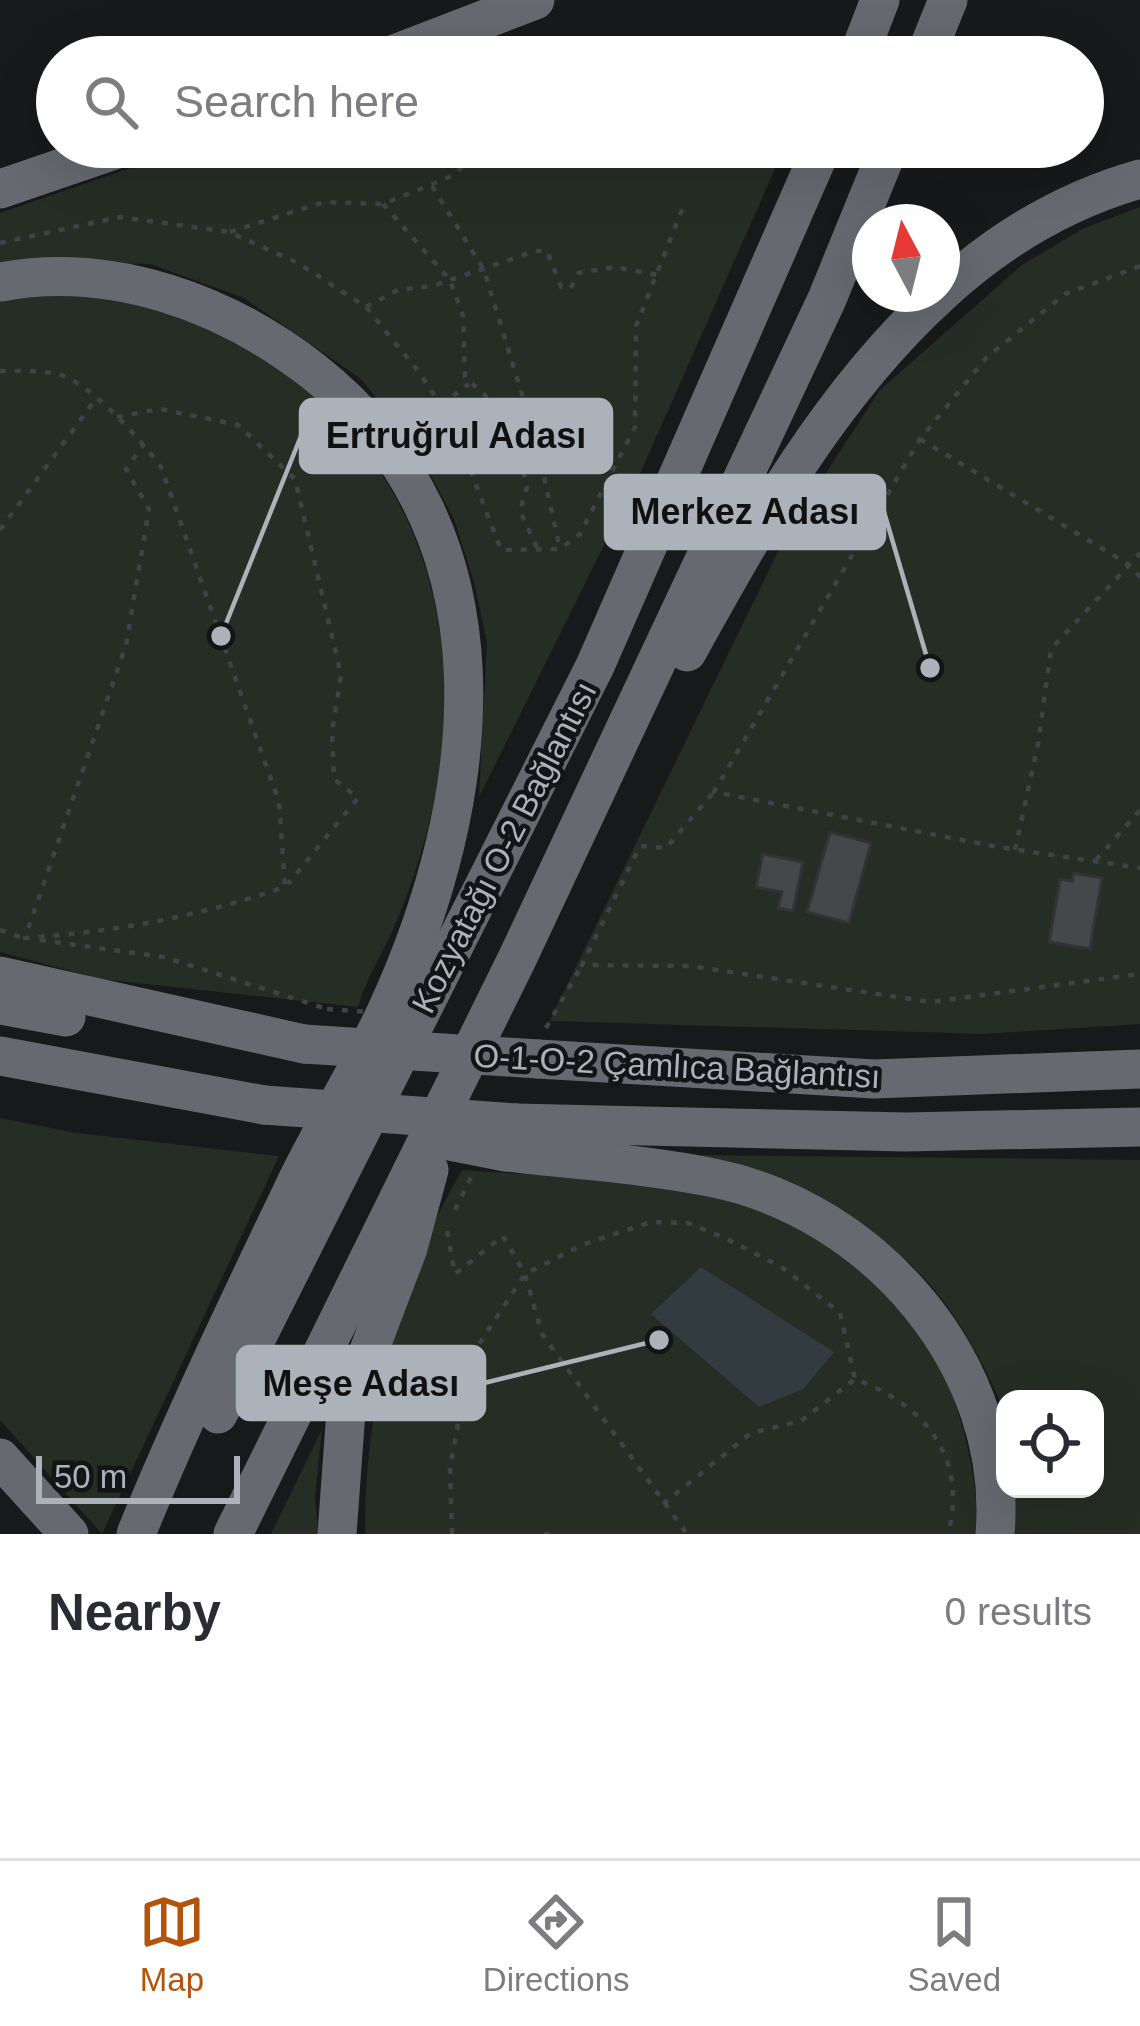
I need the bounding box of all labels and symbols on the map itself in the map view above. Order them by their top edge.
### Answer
north arrow [852,204,960,312]
callout: Ertruğrul Adası [301,400,611,472]
text: Ertruğrul Adası [326,415,586,456]
callout: Merkez Adası [606,476,884,548]
text: Merkez Adası [631,491,859,532]
street label: Kozyatağı O-2 Bağlantısı [404,675,604,1019]
street label: O-1-O-2 Çamlıca Bağlantısı [473,1037,881,1095]
callout: Meşe Adası [238,1347,484,1419]
text: Meşe Adası [263,1363,459,1404]
scale bar [36,1450,240,1503]

